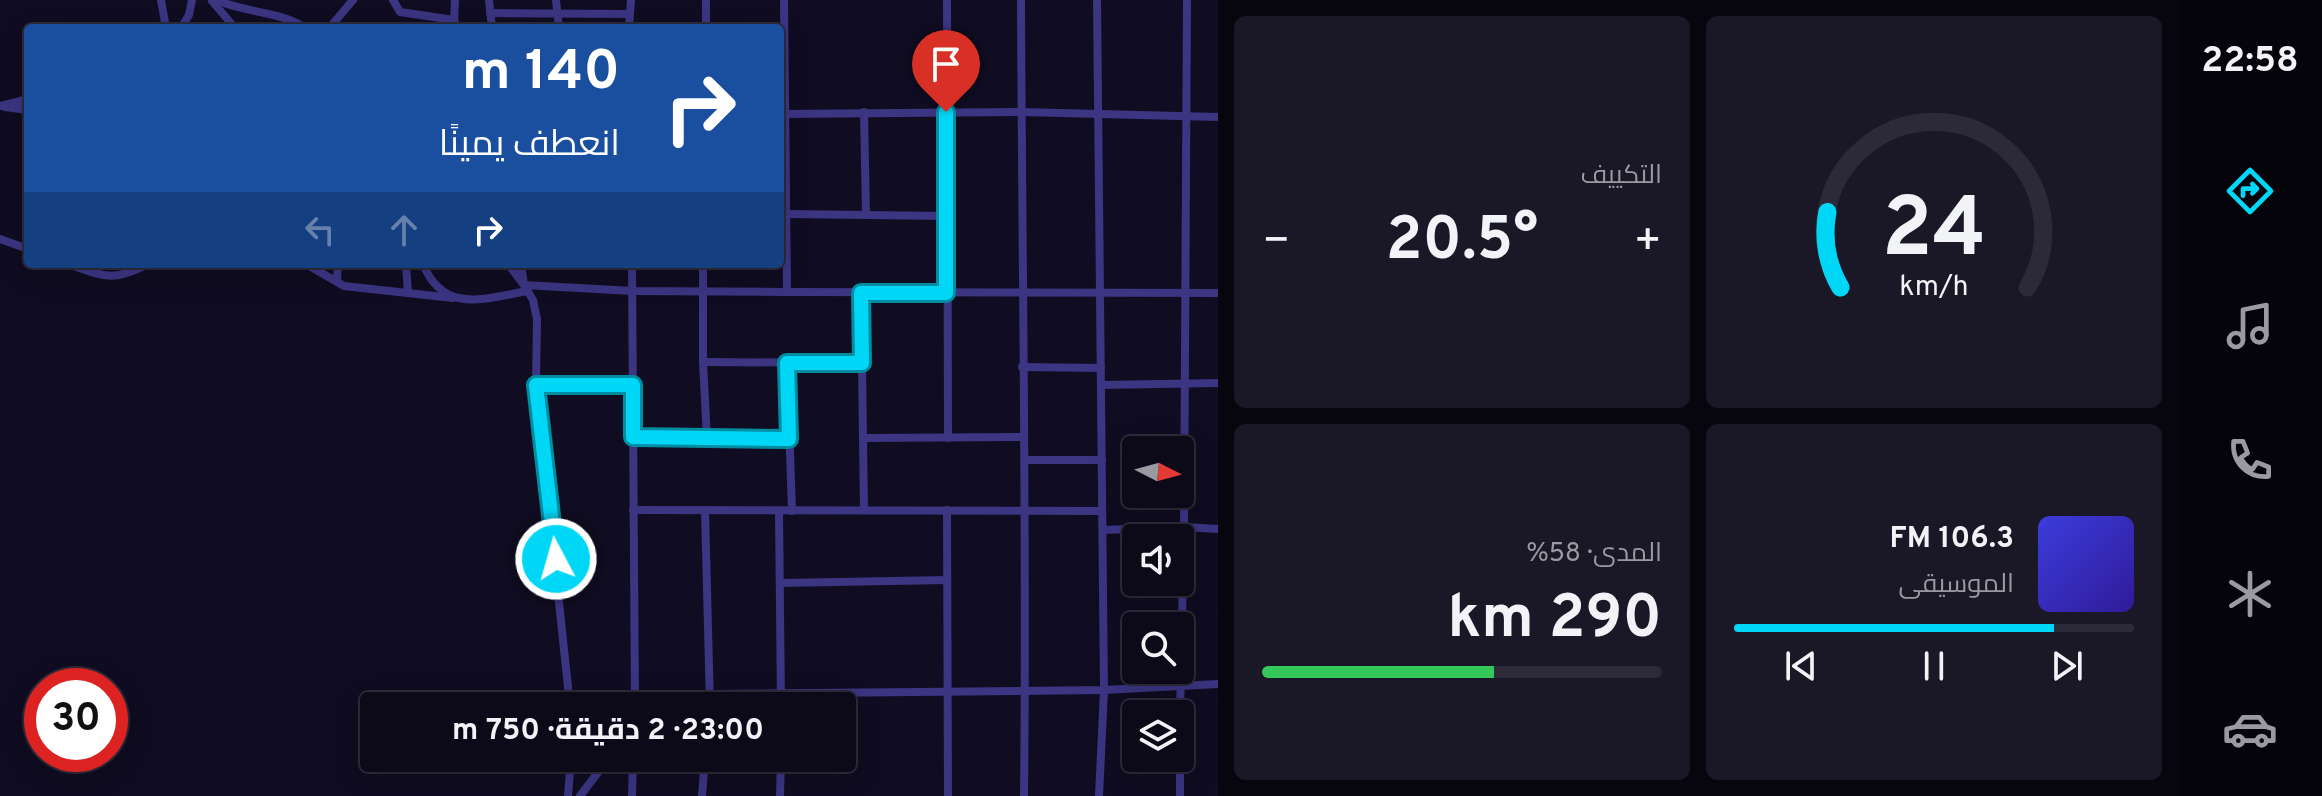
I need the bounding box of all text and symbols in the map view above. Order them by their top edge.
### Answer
pin [912,30,980,112]
text: 140 m [462,39,620,109]
text: 22:58 [2201,39,2299,85]
icon: arrive [924,42,968,86]
icon: right [648,56,752,160]
text: انعطف يمينًا [439,123,620,169]
text: التكييف [1580,160,1662,193]
icon: directions [2222,163,2278,219]
text: 24 [1882,181,1986,286]
text: 20.5° [1386,205,1538,281]
icon: left [298,208,342,252]
icon: ahead [382,208,426,252]
icon: right [466,208,510,252]
text: − [1262,215,1290,271]
text: + [1634,215,1662,271]
text: km/h [1899,270,1969,306]
icon: music [2222,298,2278,354]
icon: phone [2222,432,2278,488]
north arrow [1122,436,1194,508]
map controls [1122,436,1194,772]
position arrow [514,517,598,601]
text: 106.3 FM [1890,521,2014,558]
button: sound [1122,524,1194,596]
text: المدى · 58% [1526,538,1662,571]
icon: climate [2222,566,2278,622]
text: الموسيقى [1899,569,2014,602]
text: 290 km [1448,583,1662,659]
button: search [1122,612,1194,684]
icon: previous [1779,644,1823,688]
icon: pause [1912,644,1956,688]
icon: next [2045,644,2089,688]
speed limit sign: 30 [24,668,128,772]
button: layers [1122,700,1194,772]
icon: car [2222,701,2278,757]
text: 23:00 · 2 دقيقة · 750 m [452,713,764,750]

